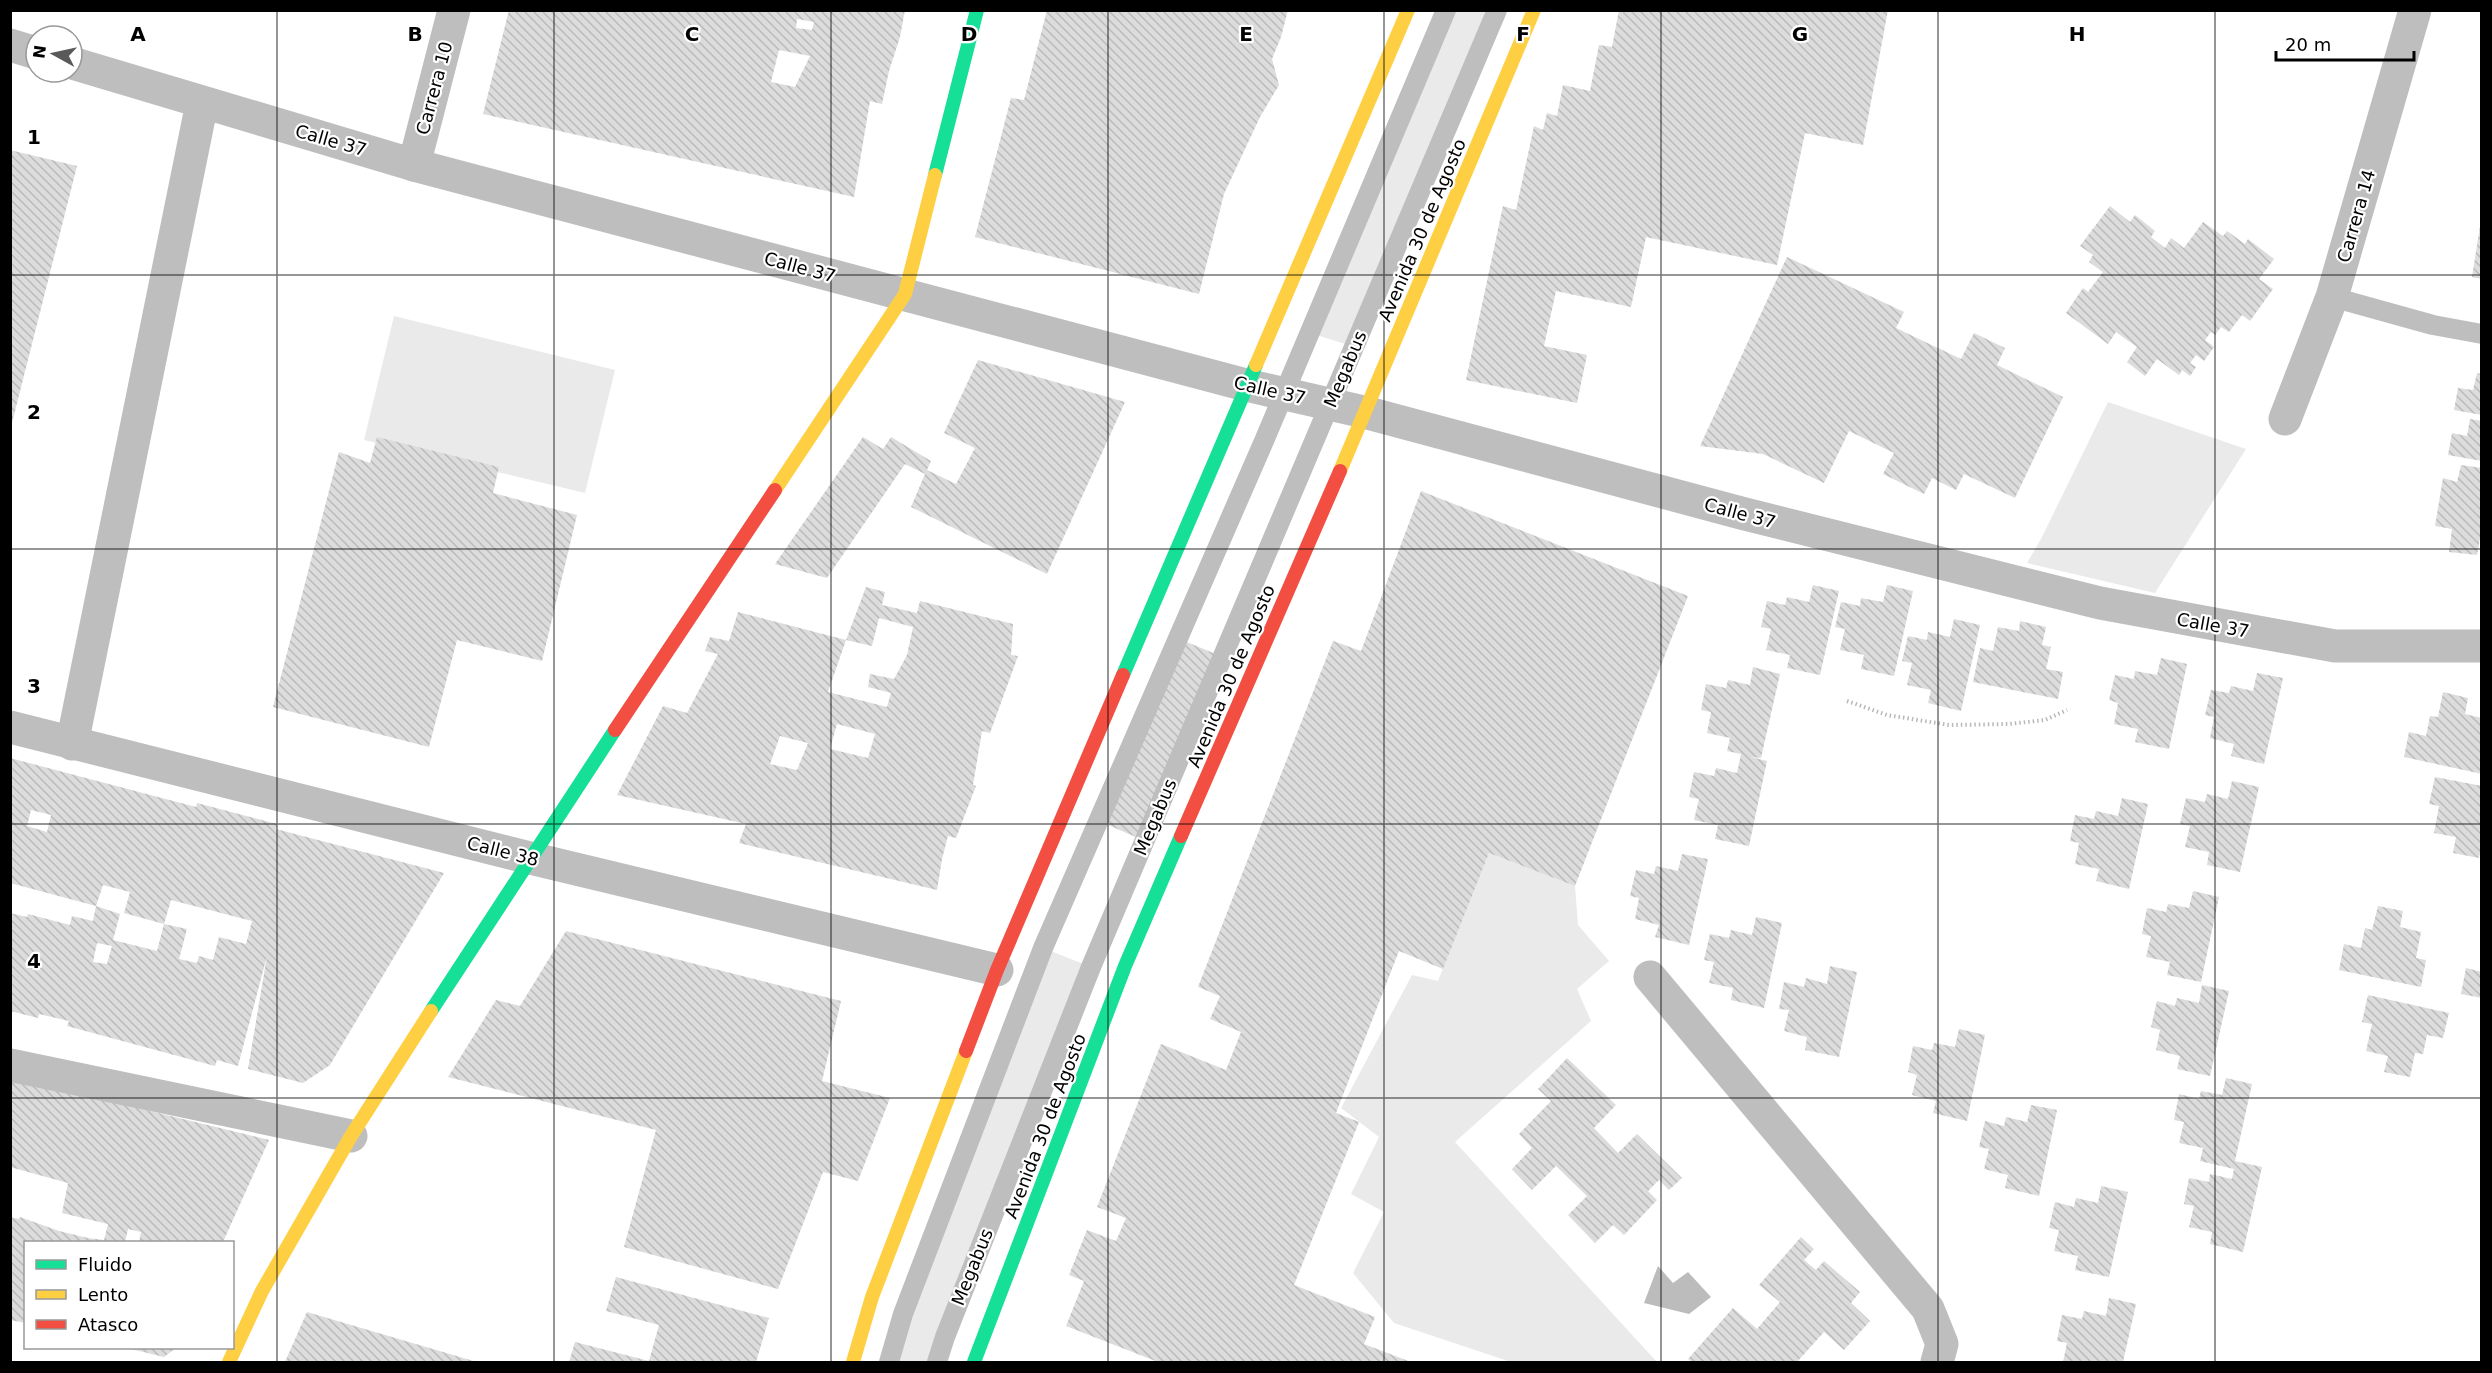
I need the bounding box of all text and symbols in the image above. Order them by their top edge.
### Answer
text: A [130,22,146,46]
text: B [407,22,423,46]
text: C [685,22,699,46]
text: D [961,22,977,46]
text: E [1239,22,1253,46]
text: F [1516,22,1530,46]
text: G [1792,22,1808,46]
text: H [2069,22,2085,46]
north arrow [24,24,84,84]
scale bar [2276,24,2414,62]
text: 20 m [2285,34,2331,55]
street label: Carrera 10 [411,39,457,137]
text: N [29,44,50,60]
street label: Calle 37 [293,120,369,160]
text: 1 [27,125,41,149]
street label: Avenida 30 de Agosto [1374,135,1470,325]
street label: Carrera 14 [2333,167,2379,265]
street label: Calle 37 [762,247,838,287]
street label: Megabus [1319,327,1371,411]
street label: Calle 37 [1232,372,1308,408]
text: 2 [27,400,41,424]
street label: Calle 37 [1702,493,1778,533]
street label: Avenida 30 de Agosto [1183,581,1279,771]
street label: Calle 37 [2175,608,2251,642]
text: 3 [27,674,41,698]
street label: Megabus [1129,775,1181,859]
street label: Calle 38 [465,832,541,870]
text: 4 [27,949,41,973]
street label: Avenida 30 de Agosto [1000,1030,1090,1222]
street label: Megabus [947,1225,997,1309]
legend [24,1241,234,1349]
text: Fluido [78,1254,132,1275]
text: Lento [78,1284,128,1305]
text: Atasco [78,1314,138,1335]

